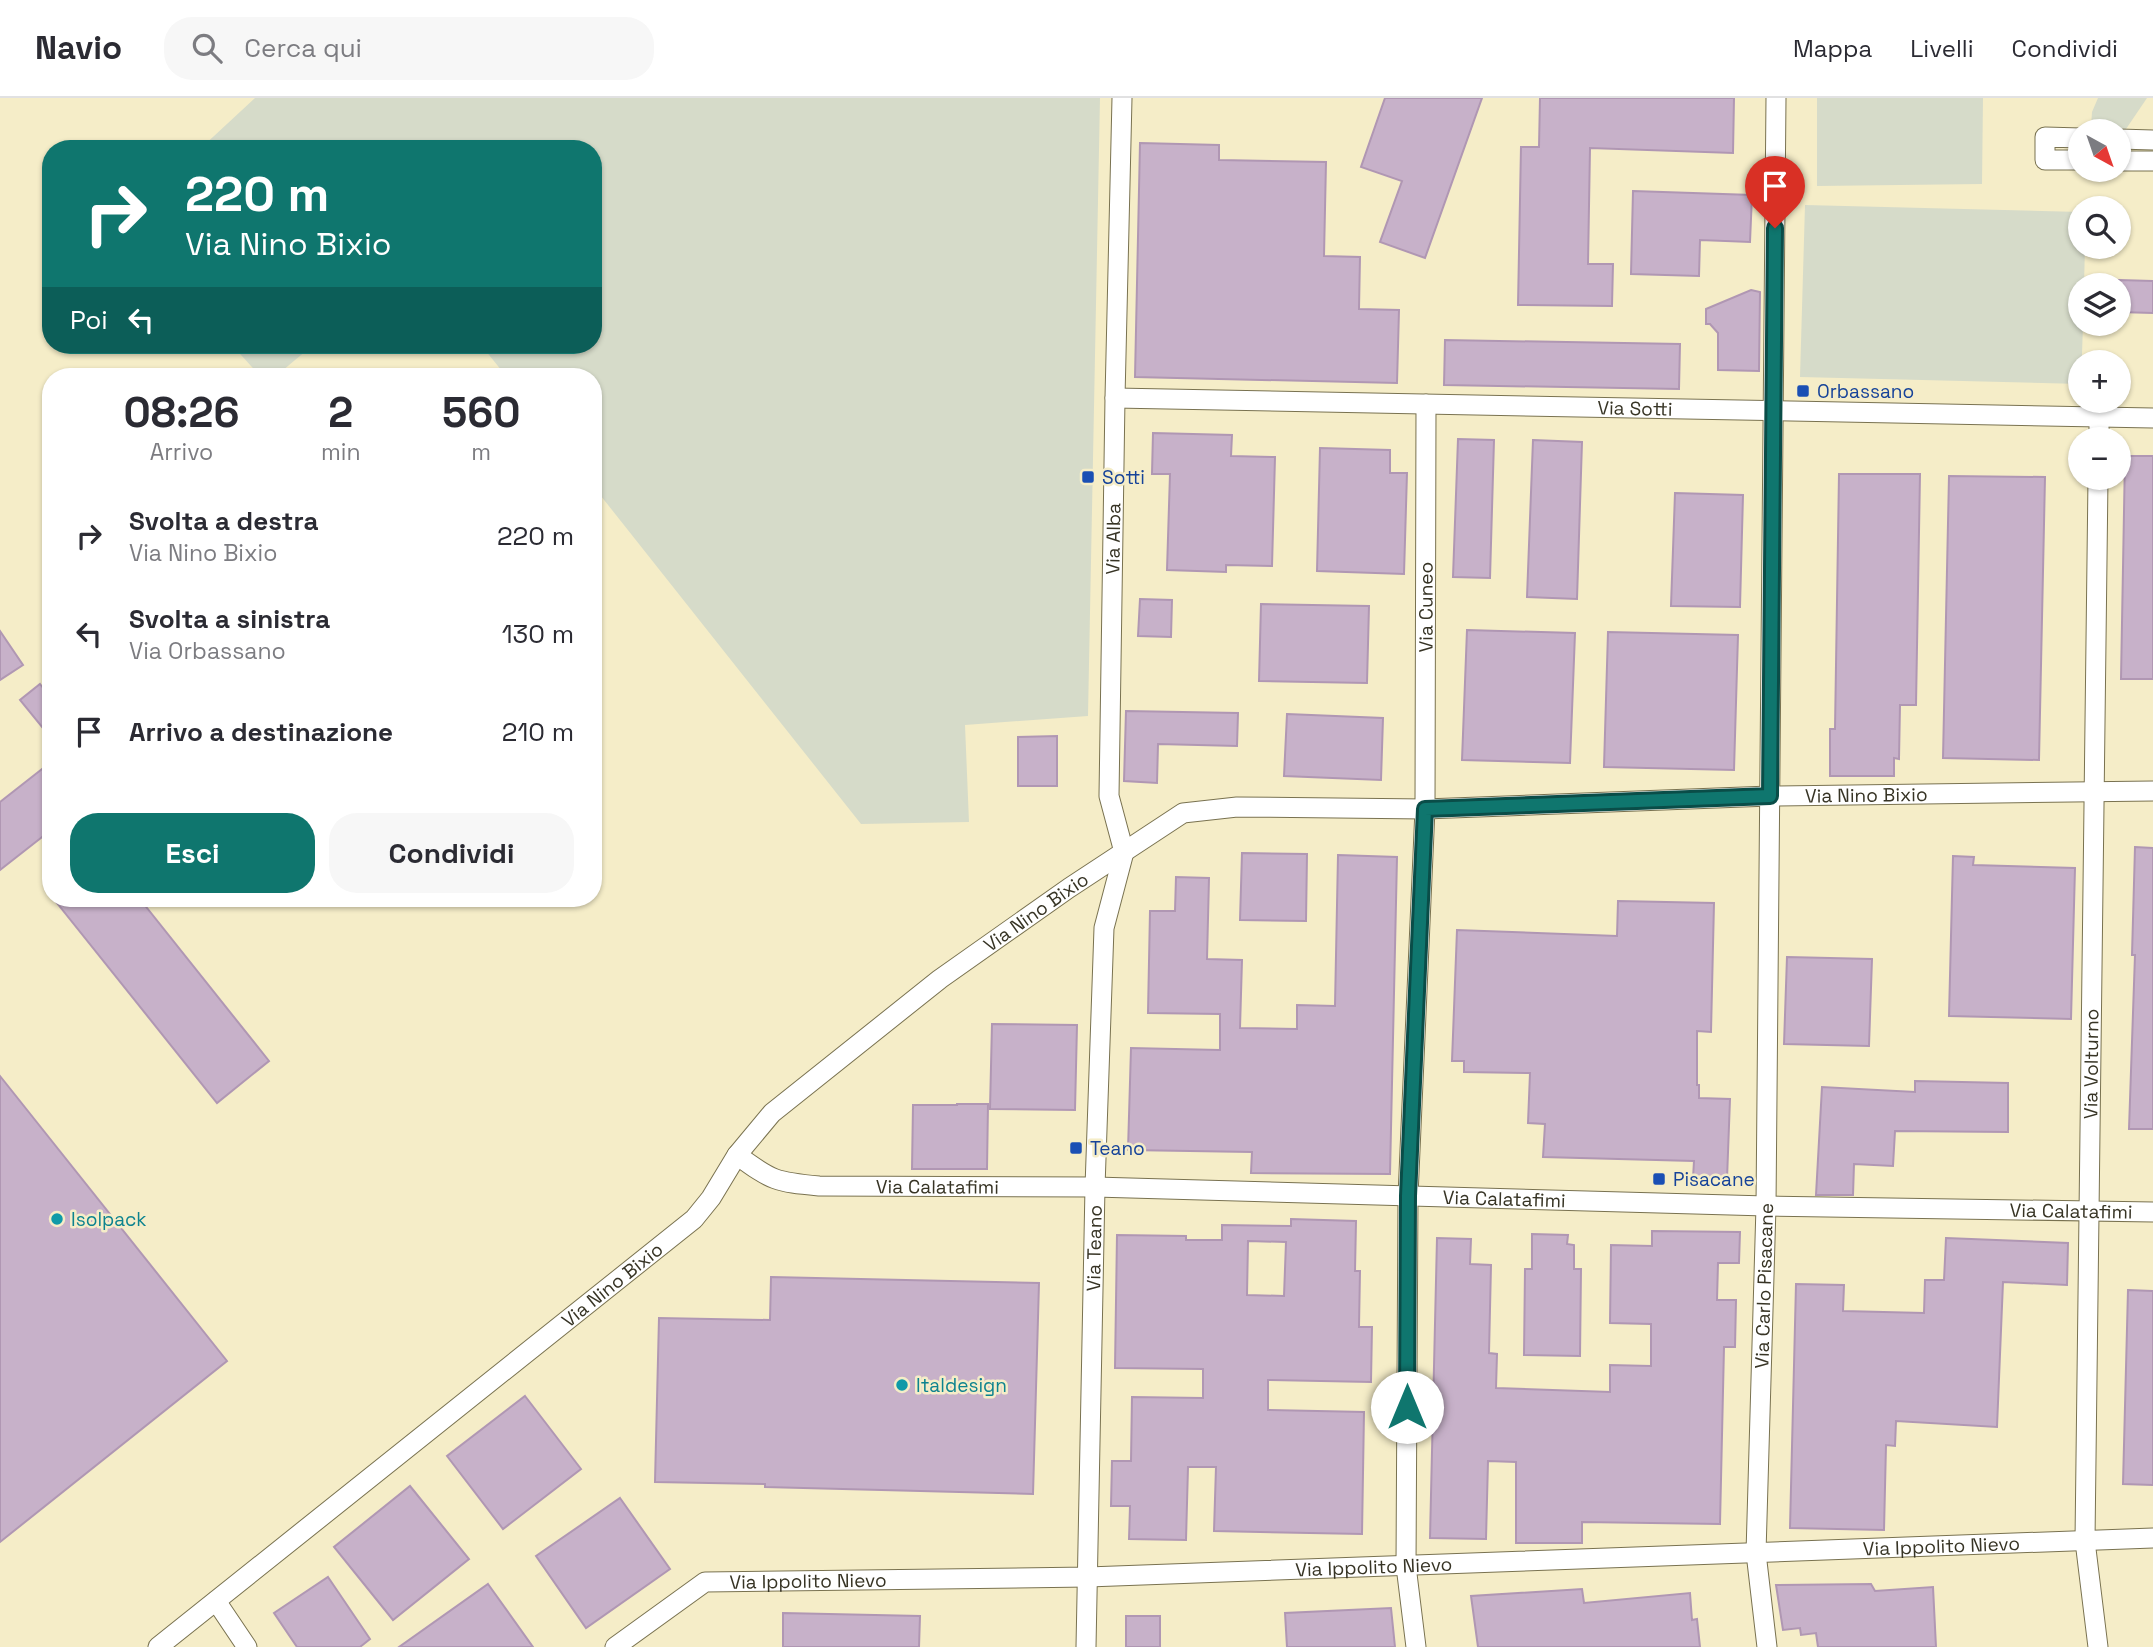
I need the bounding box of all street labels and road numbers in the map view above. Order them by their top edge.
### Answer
street label: Via Sotti [1597,395,1673,421]
street label: Via Alba [1100,503,1126,575]
street label: Via Cuneo [1413,562,1438,652]
street label: Via Nino Bixio [1805,781,1928,808]
street label: Via Nino Bixio [978,866,1093,957]
street label: Via Volturno [2078,1008,2104,1119]
street label: Via Calatafimi [876,1174,999,1199]
street label: Via Calatafimi [1442,1184,1566,1213]
street label: Via Calatafimi [2009,1197,2133,1224]
street label: Via Carlo Pisacane [1749,1203,1779,1369]
street label: Via Teano [1080,1205,1107,1292]
street label: Via Nino Bixio [556,1236,668,1333]
street label: Via Ippolito Nievo [1862,1530,2020,1561]
street label: Via Ippolito Nievo [1295,1551,1453,1582]
street label: Via Ippolito Nievo [729,1567,887,1594]

